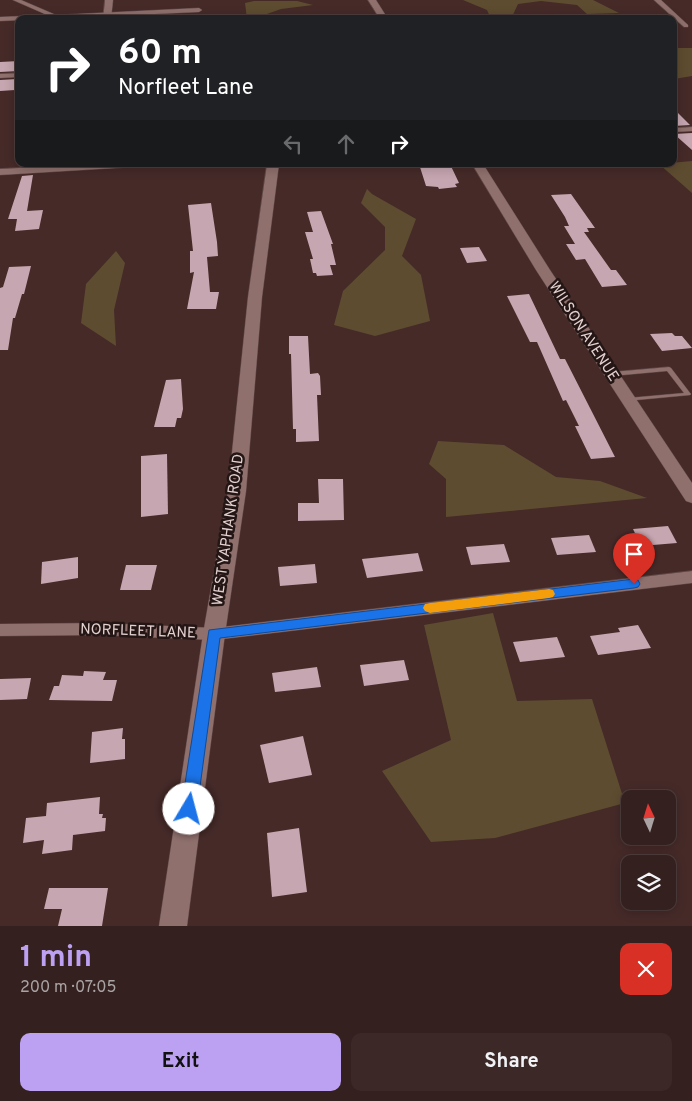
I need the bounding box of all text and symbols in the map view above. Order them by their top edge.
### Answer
text: 60 m [118,32,202,76]
icon: right [35,35,100,100]
text: Norfleet Lane [118,75,254,102]
icon: left [279,130,307,158]
icon: ahead [332,130,360,158]
icon: right [385,130,413,158]
street label: WILSON AVENUE [544,278,622,386]
street label: WEST YAPHANK ROAD [209,453,249,607]
pin [613,533,655,584]
icon: arrive [620,540,648,568]
street label: NORFLEET LANE [80,620,196,644]
position arrow [162,782,214,834]
north arrow [621,790,676,845]
map controls [621,790,676,910]
button: layers [621,855,676,910]
text: 1 min [20,940,92,977]
button: close [620,943,672,995]
text: 200 m · 07:05 [20,978,116,998]
button: Exit [20,1033,341,1091]
button: Share [351,1033,672,1091]

